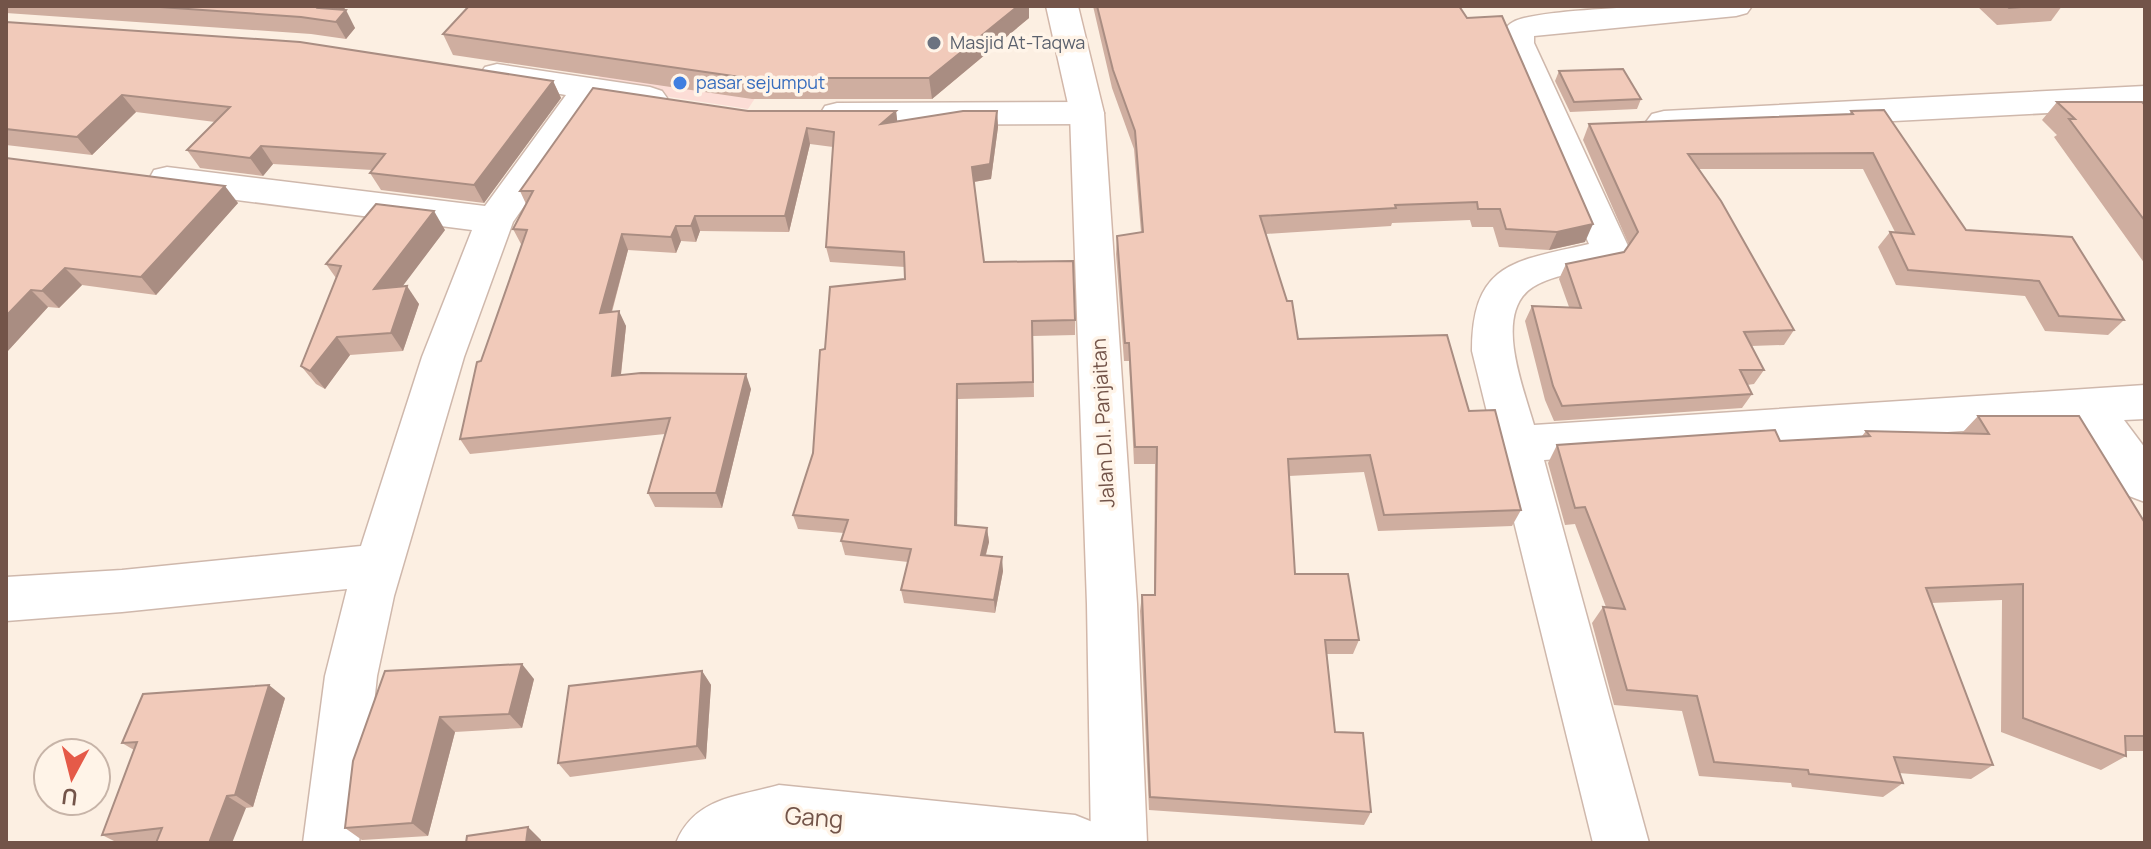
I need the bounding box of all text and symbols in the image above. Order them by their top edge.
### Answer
place label: Masjid At-Taqwa [950,30,1085,54]
marker: Masjid At-Taqwa [925,34,943,52]
place label: pasar sejumput [696,70,825,94]
marker: pasar sejumput [671,74,689,92]
street label: Jalan D.I. Panjaitan [1085,338,1120,508]
north arrow [32,737,112,817]
text: U [60,781,79,813]
street label: Gang [784,798,845,835]

